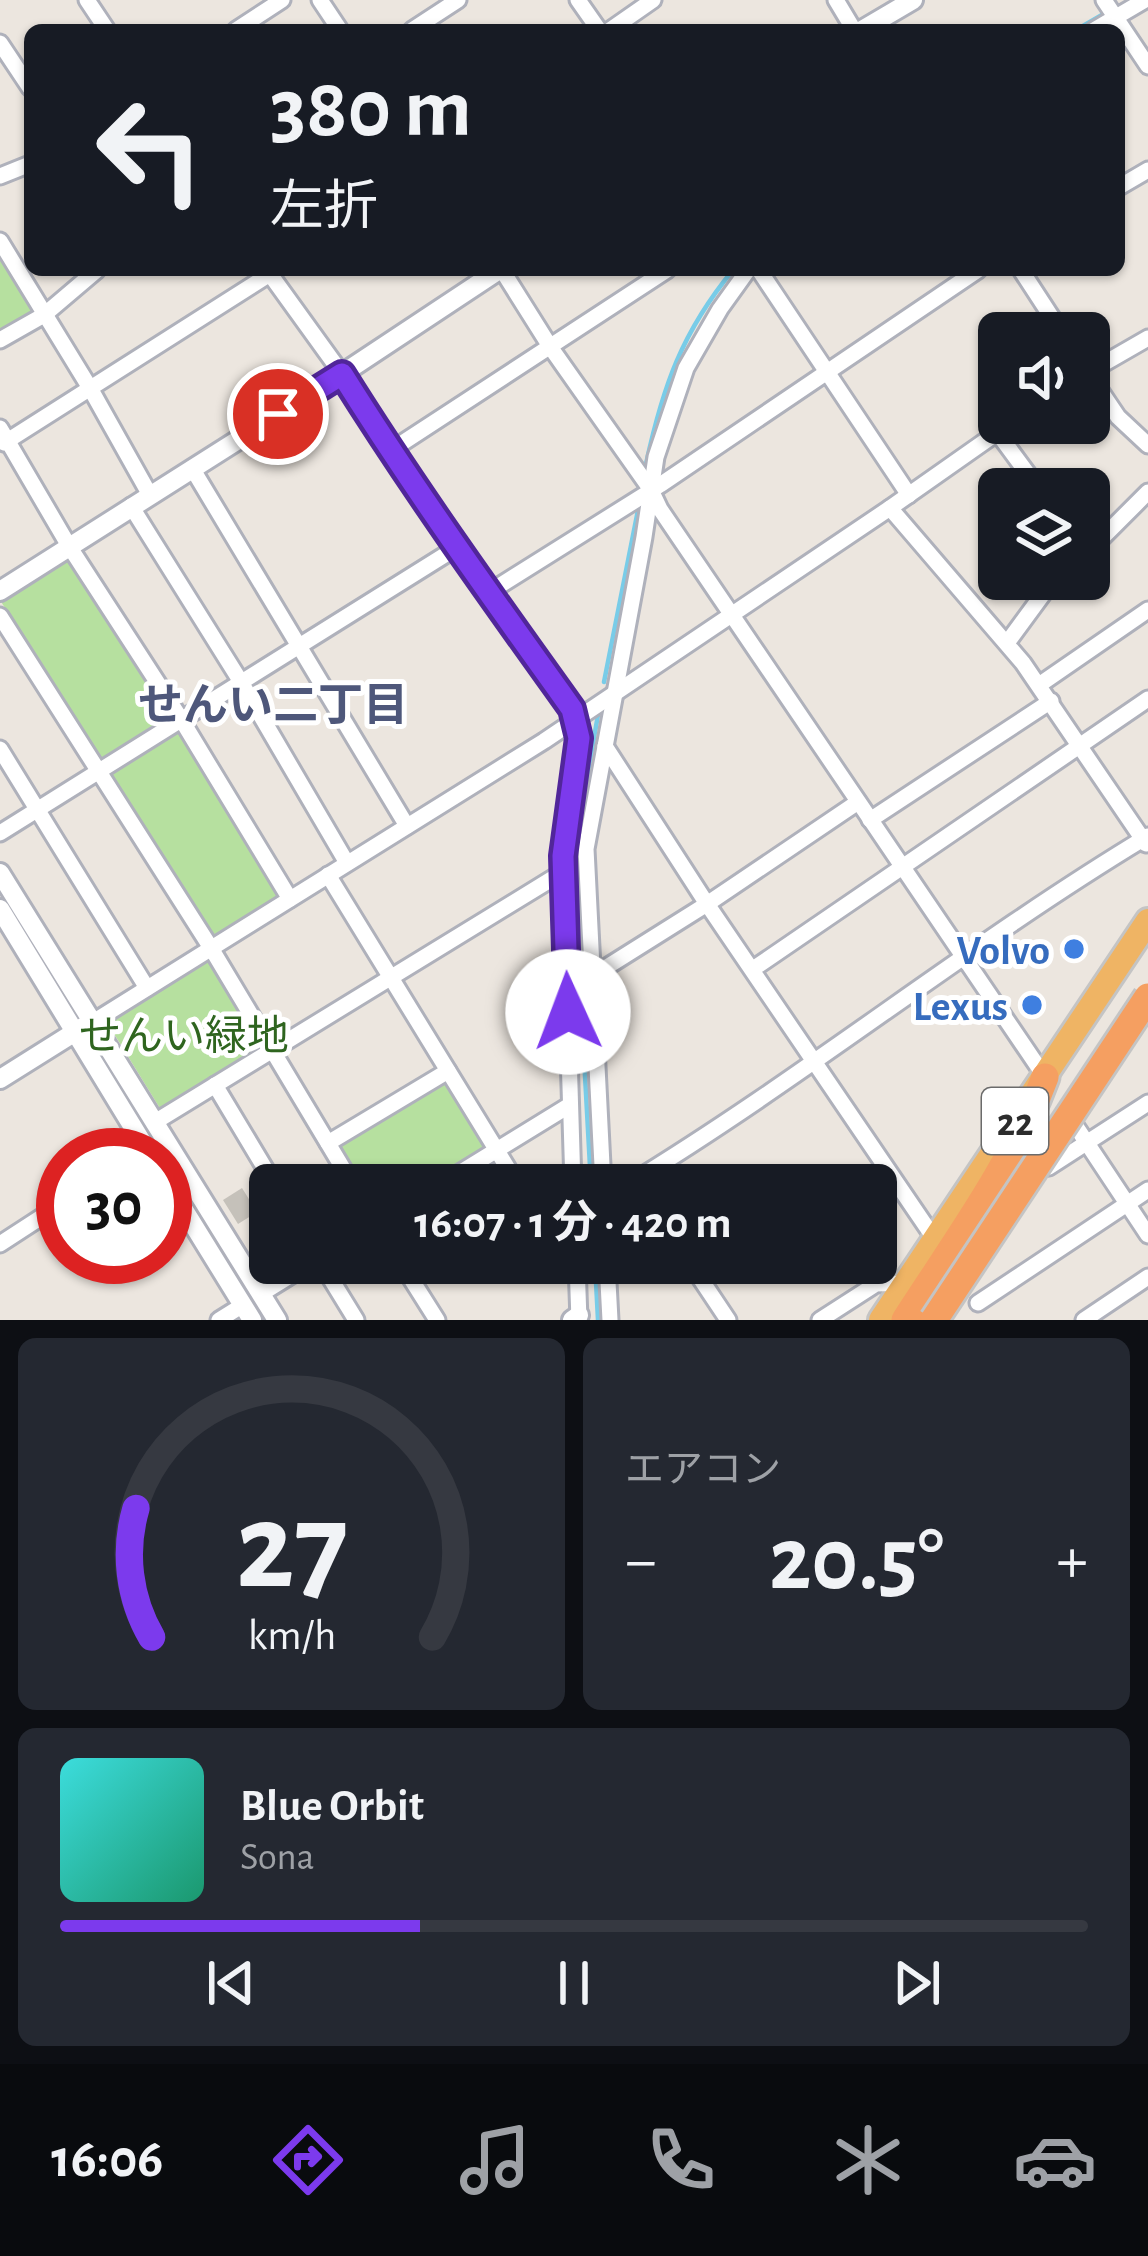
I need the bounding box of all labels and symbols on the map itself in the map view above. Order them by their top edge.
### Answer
pin [227,363,329,465]
district label: せんい二丁目 [138,684,408,729]
place label: Volvo [957,930,1050,972]
marker: Volvo [1061,936,1087,962]
position arrow [505,949,631,1075]
place label: Lexus [913,986,1008,1028]
marker: Lexus [1019,992,1045,1018]
park label: せんい緑地 [79,1014,289,1058]
road number: 22 [982,1088,1048,1154]
speed limit sign: 30 [36,1128,192,1284]

